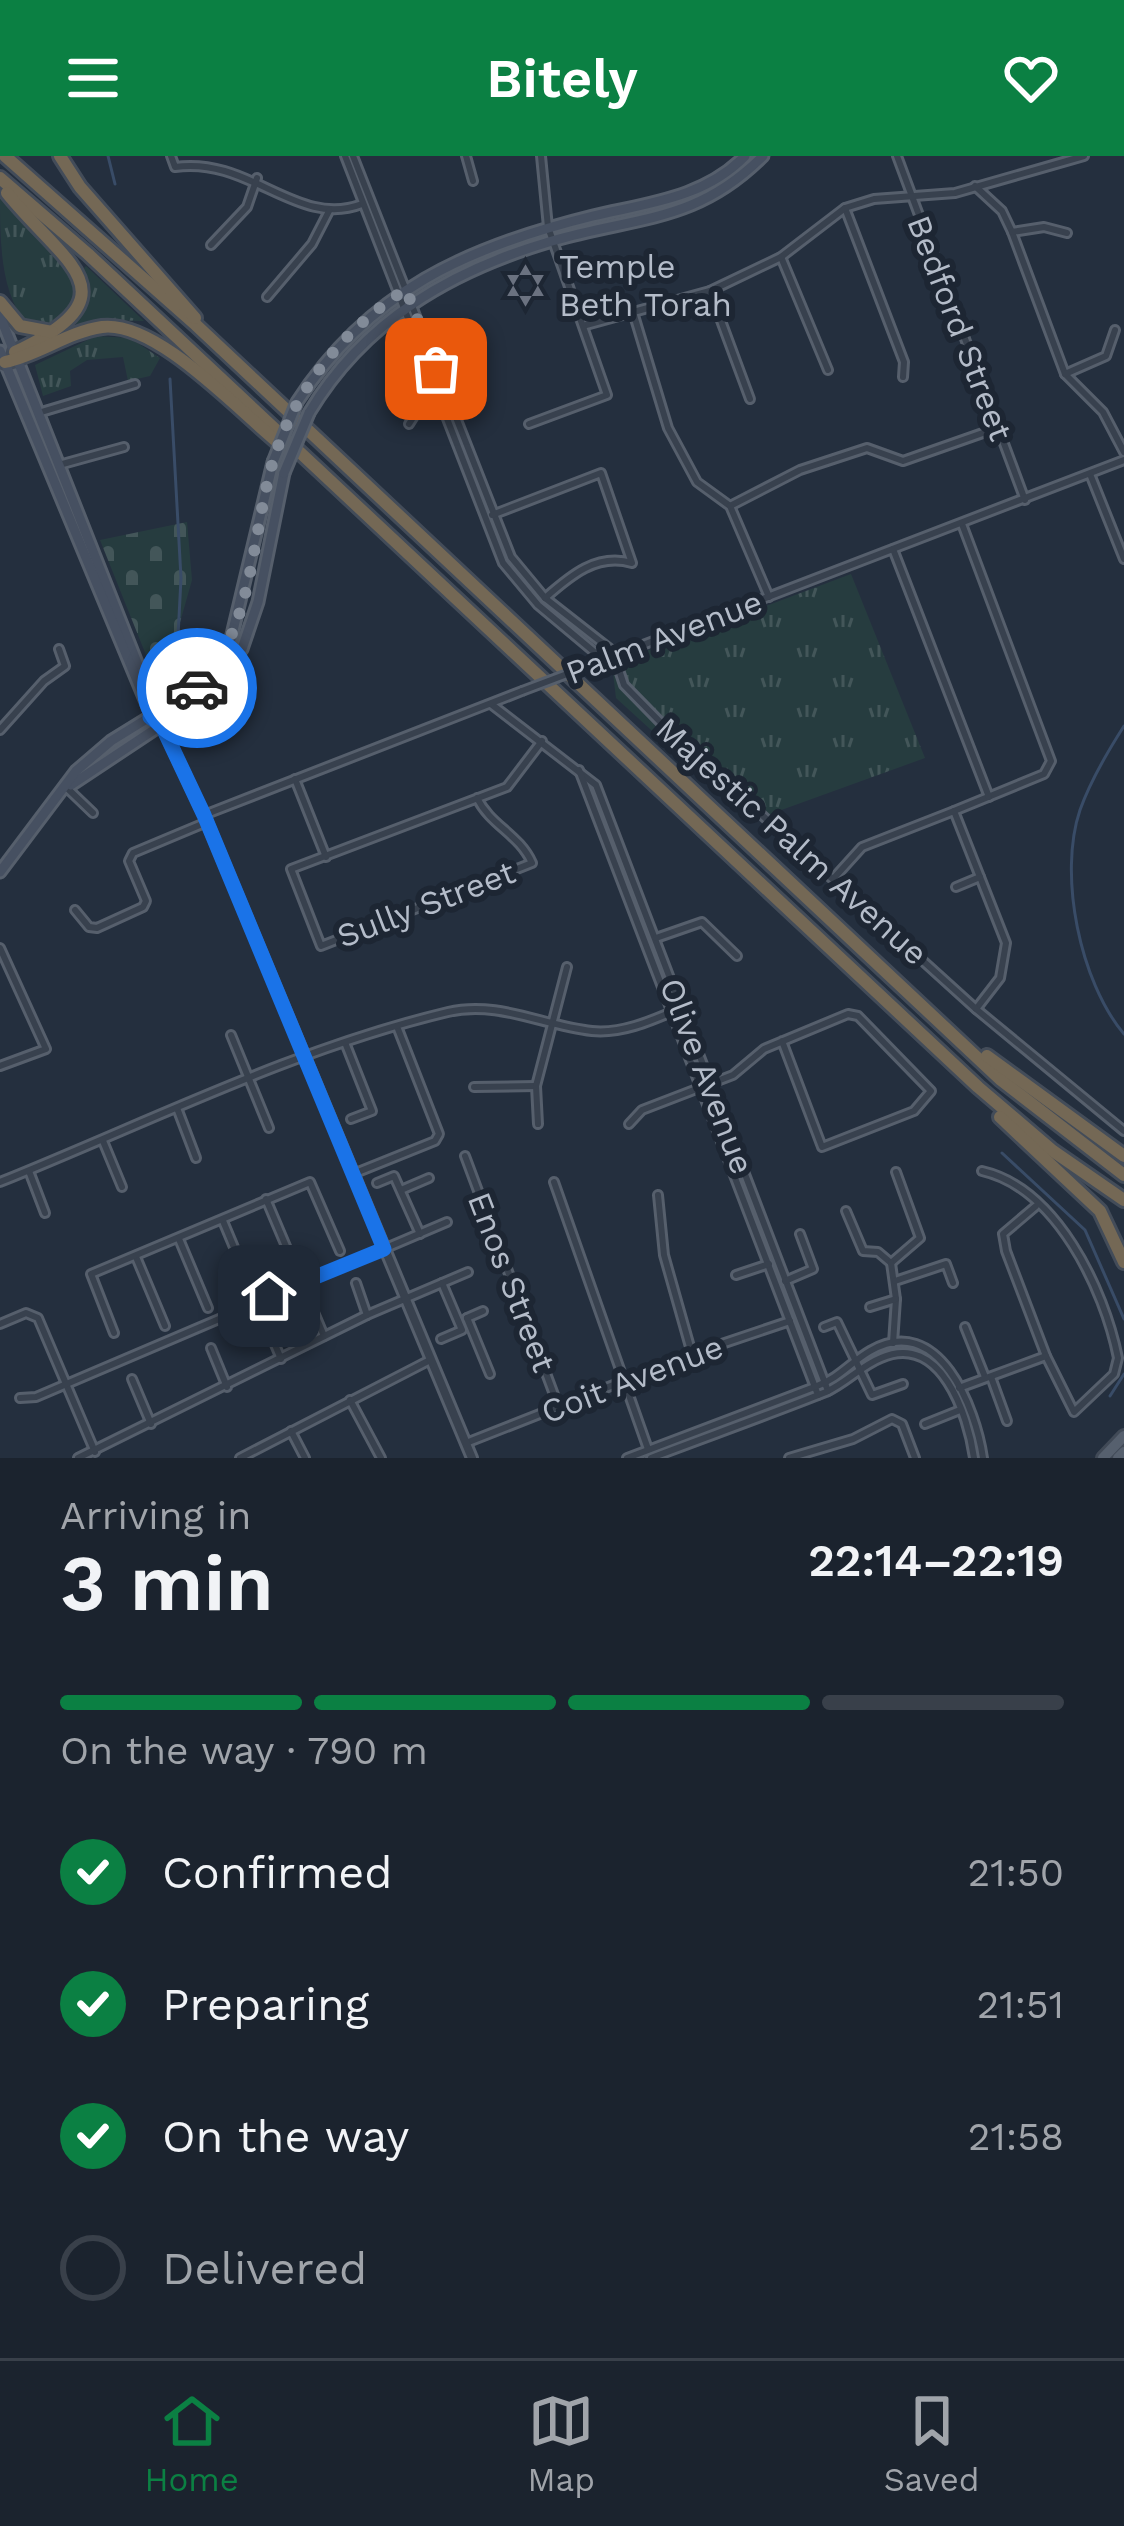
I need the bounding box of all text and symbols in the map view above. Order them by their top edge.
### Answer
icon: menu [60,45,126,111]
icon: heart [998,45,1064,111]
text: Bitely [486,47,638,110]
street label: Bedford Street [899,210,1021,446]
place label: Temple Beth Torah [559,247,732,324]
synagogue icon: Temple Beth Torah [502,262,548,308]
pin [385,318,487,420]
icon: bag [403,336,469,402]
street label: Palm Avenue [560,582,768,692]
courier [137,628,257,748]
icon: car [164,655,230,721]
street label: Majestic Palm Avenue [648,709,936,973]
street label: Sully Street [331,852,521,956]
street label: Olive Avenue [652,973,762,1179]
street label: Enos Street [460,1187,564,1377]
pin [218,1245,320,1347]
icon: home [236,1263,302,1329]
street label: Coit Avenue [536,1326,728,1432]
text: Arriving in [60,1493,251,1538]
text: 22:14–22:19 [808,1534,1064,1587]
text: 3 min [60,1537,274,1629]
text: On the way · 790 m [60,1728,428,1773]
icon: check [60,1839,126,1905]
text: Confirmed [162,1846,393,1899]
text: 21:50 [968,1850,1064,1895]
icon: check [60,1971,126,2037]
text: Preparing [162,1978,369,2031]
text: 21:51 [977,1982,1064,2027]
icon: check [60,2103,126,2169]
text: On the way [162,2110,409,2163]
text: 21:58 [968,2114,1064,2159]
text: Delivered [162,2242,367,2295]
tab: Home [144,2388,239,2499]
tab: Map [528,2388,595,2499]
tab: Saved [884,2388,980,2499]

